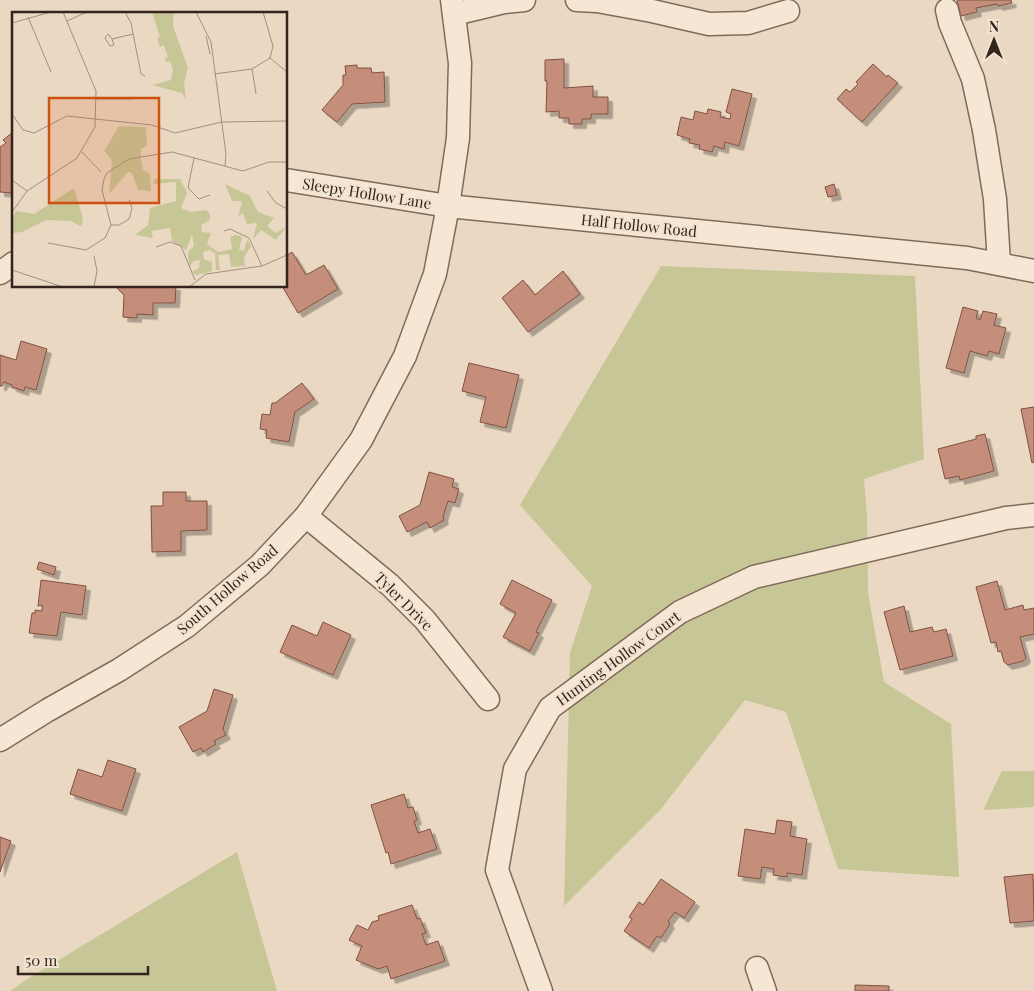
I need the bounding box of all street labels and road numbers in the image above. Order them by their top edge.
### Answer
street label: Sleepy Hollow Lane [301,173,433,213]
street label: Half Hollow Road [580,209,698,241]
street label: South Hollow Road [172,539,282,638]
street label: Tyler Drive [370,567,438,635]
street label: Hunting Hollow Court [552,606,685,710]

